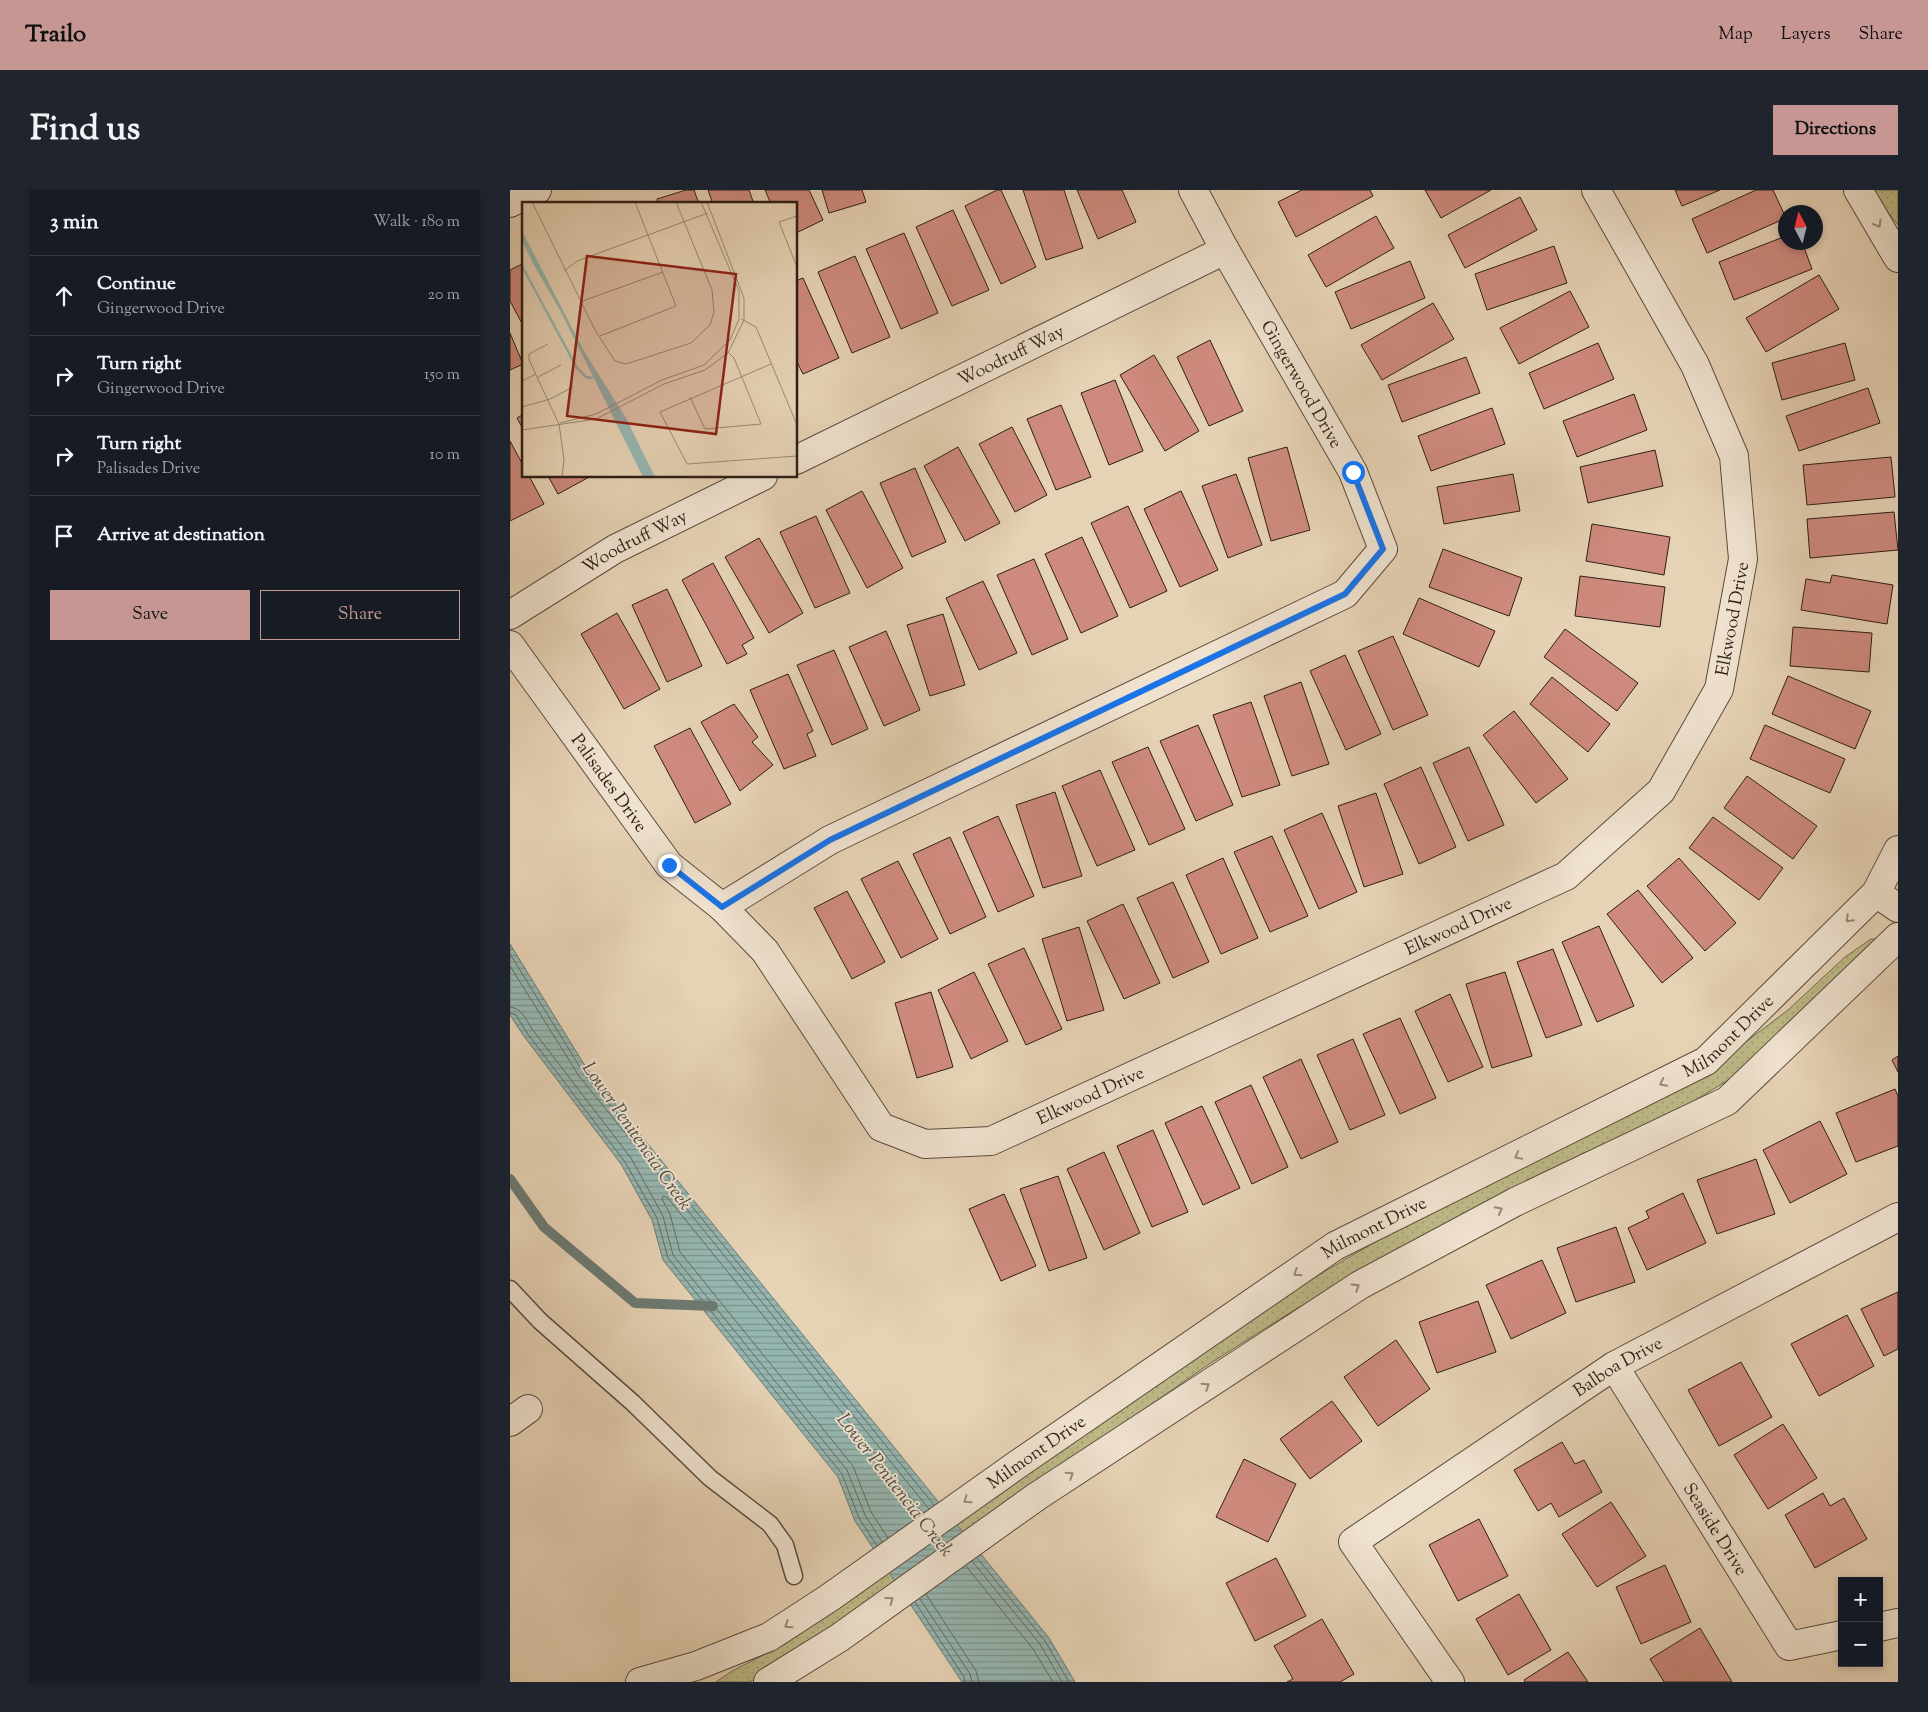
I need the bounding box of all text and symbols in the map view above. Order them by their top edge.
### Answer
text: Trailo [25,18,86,52]
text: Map [1718,22,1753,48]
text: Layers [1781,22,1831,48]
text: Share [1859,22,1903,48]
text: Find us [30,105,140,156]
button: Directions [1773,105,1898,155]
inset map [522,202,798,478]
north arrow [1778,205,1823,250]
text: 3 min [50,208,99,238]
text: Walk · 180 m [373,211,460,234]
one-way arrow [1872,219,1882,228]
text: Continue [97,271,176,298]
icon: ahead [50,282,78,310]
text: 20 m [427,284,460,307]
text: Gingerwood Drive [97,298,225,321]
street label: Gingerwood Drive [1253,316,1348,454]
street label: Woodruff Way [954,320,1069,394]
text: Turn right [97,351,181,378]
icon: right [50,362,78,390]
text: 150 m [424,364,460,387]
text: Gingerwood Drive [97,378,225,401]
text: Turn right [97,431,181,458]
icon: right [50,442,78,470]
text: 10 m [430,444,460,467]
text: Palisades Drive [97,458,200,481]
route start [1342,461,1365,484]
street label: Woodruff Way [578,504,692,581]
icon: arrive [50,522,78,550]
text: Arrive at destination [97,522,265,549]
street label: Elkwood Drive [1711,560,1757,678]
button: Save [50,590,250,640]
button: Share [260,590,460,640]
street label: Palisades Drive [563,729,653,839]
route end [658,854,681,877]
street label: Elkwood Drive [1401,892,1517,964]
one-way arrow [1846,913,1855,922]
street label: Milmont Drive [1679,990,1781,1086]
water label: Lower Penitencia Creek [574,1057,698,1217]
street label: Elkwood Drive [1033,1061,1149,1133]
one-way arrow [1659,1077,1668,1087]
one-way arrow [1514,1150,1523,1160]
street label: Milmont Drive [1317,1191,1432,1266]
one-way arrow [1494,1206,1503,1216]
one-way arrow [1293,1267,1303,1276]
one-way arrow [1351,1284,1360,1294]
street label: Balboa Drive [1569,1332,1668,1405]
one-way arrow [1200,1382,1209,1392]
water label: Lower Penitencia Creek [829,1408,959,1563]
street label: Milmont Drive [983,1410,1092,1497]
one-way arrow [1064,1471,1073,1481]
street label: Seaside Drive [1675,1478,1753,1581]
one-way arrow [963,1494,973,1503]
map controls [1838,1577,1883,1667]
button: + [1838,1577,1883,1622]
one-way arrow [884,1598,893,1606]
one-way arrow [784,1619,794,1628]
button: − [1838,1622,1883,1667]

